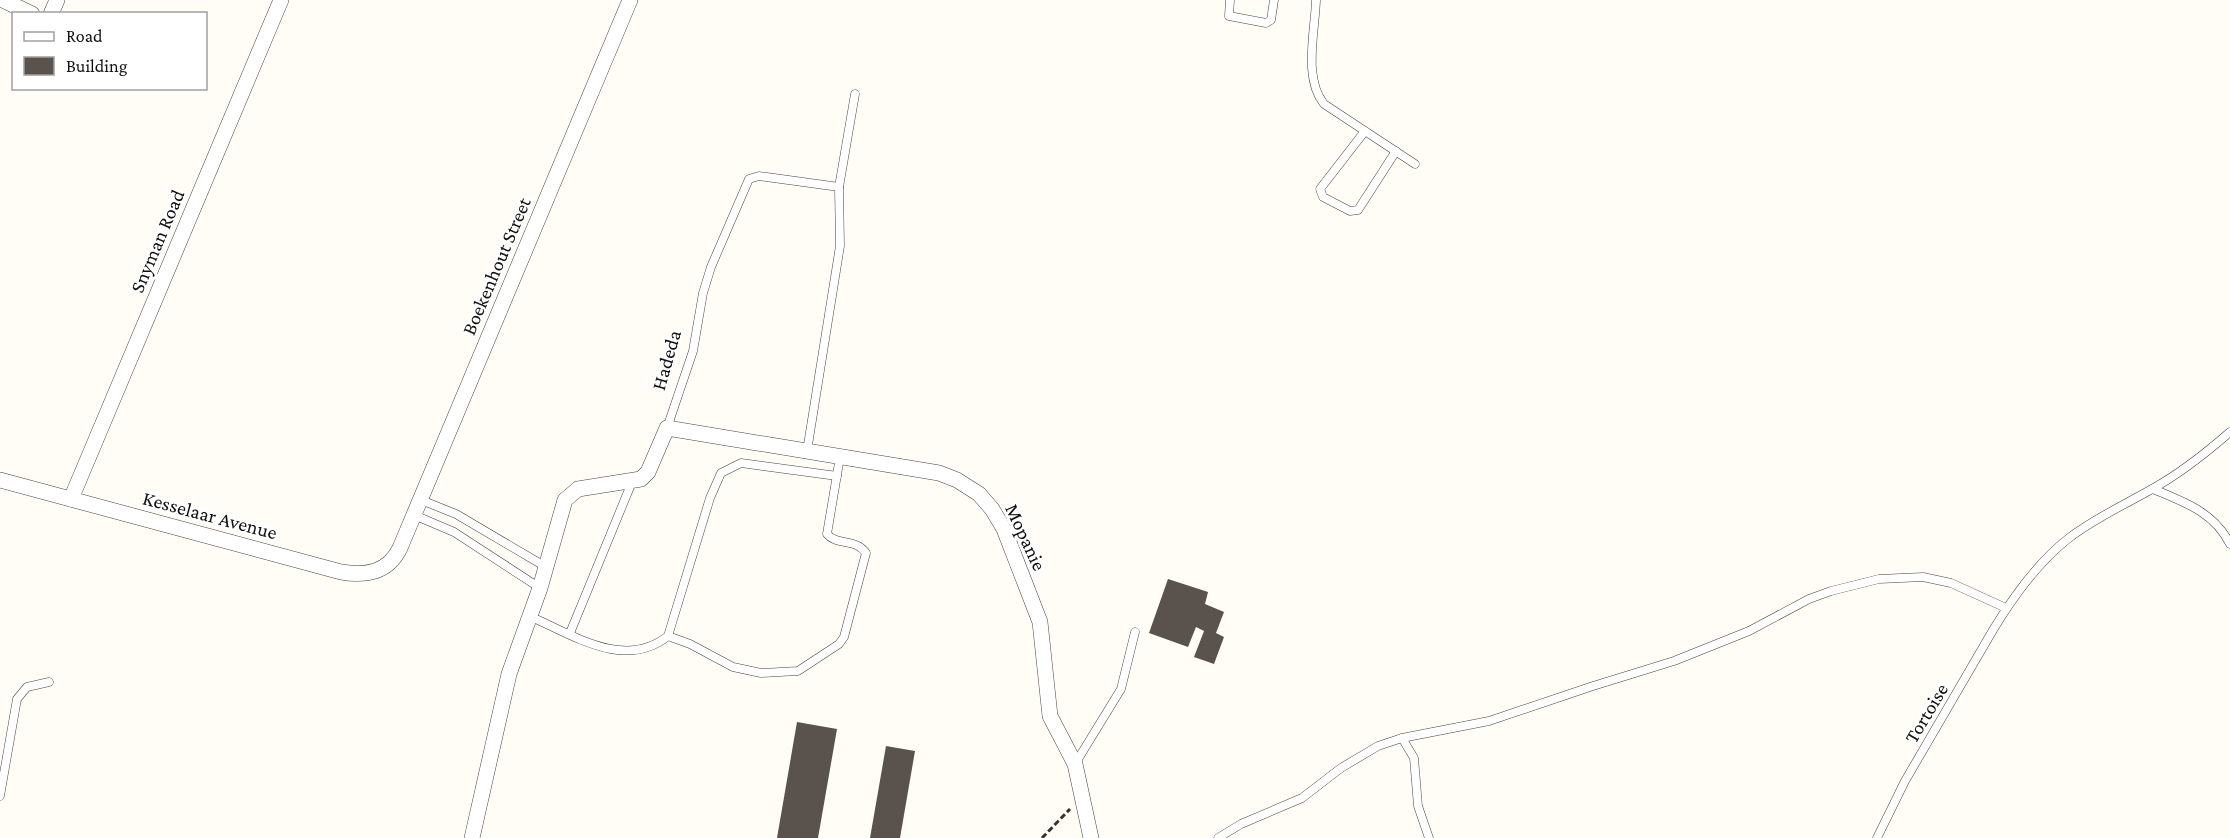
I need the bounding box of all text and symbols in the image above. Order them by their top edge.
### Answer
legend [12,12,207,90]
text: Road [66,26,103,46]
text: Building [66,56,128,76]
street label: Snyman Road [125,186,190,296]
street label: Boekenhout Street [457,194,535,338]
street label: Hadeda [647,327,685,393]
street label: Kesselaar Avenue [140,487,280,544]
street label: Mopanie [1000,500,1051,574]
street label: Tortoise [1900,679,1952,747]

